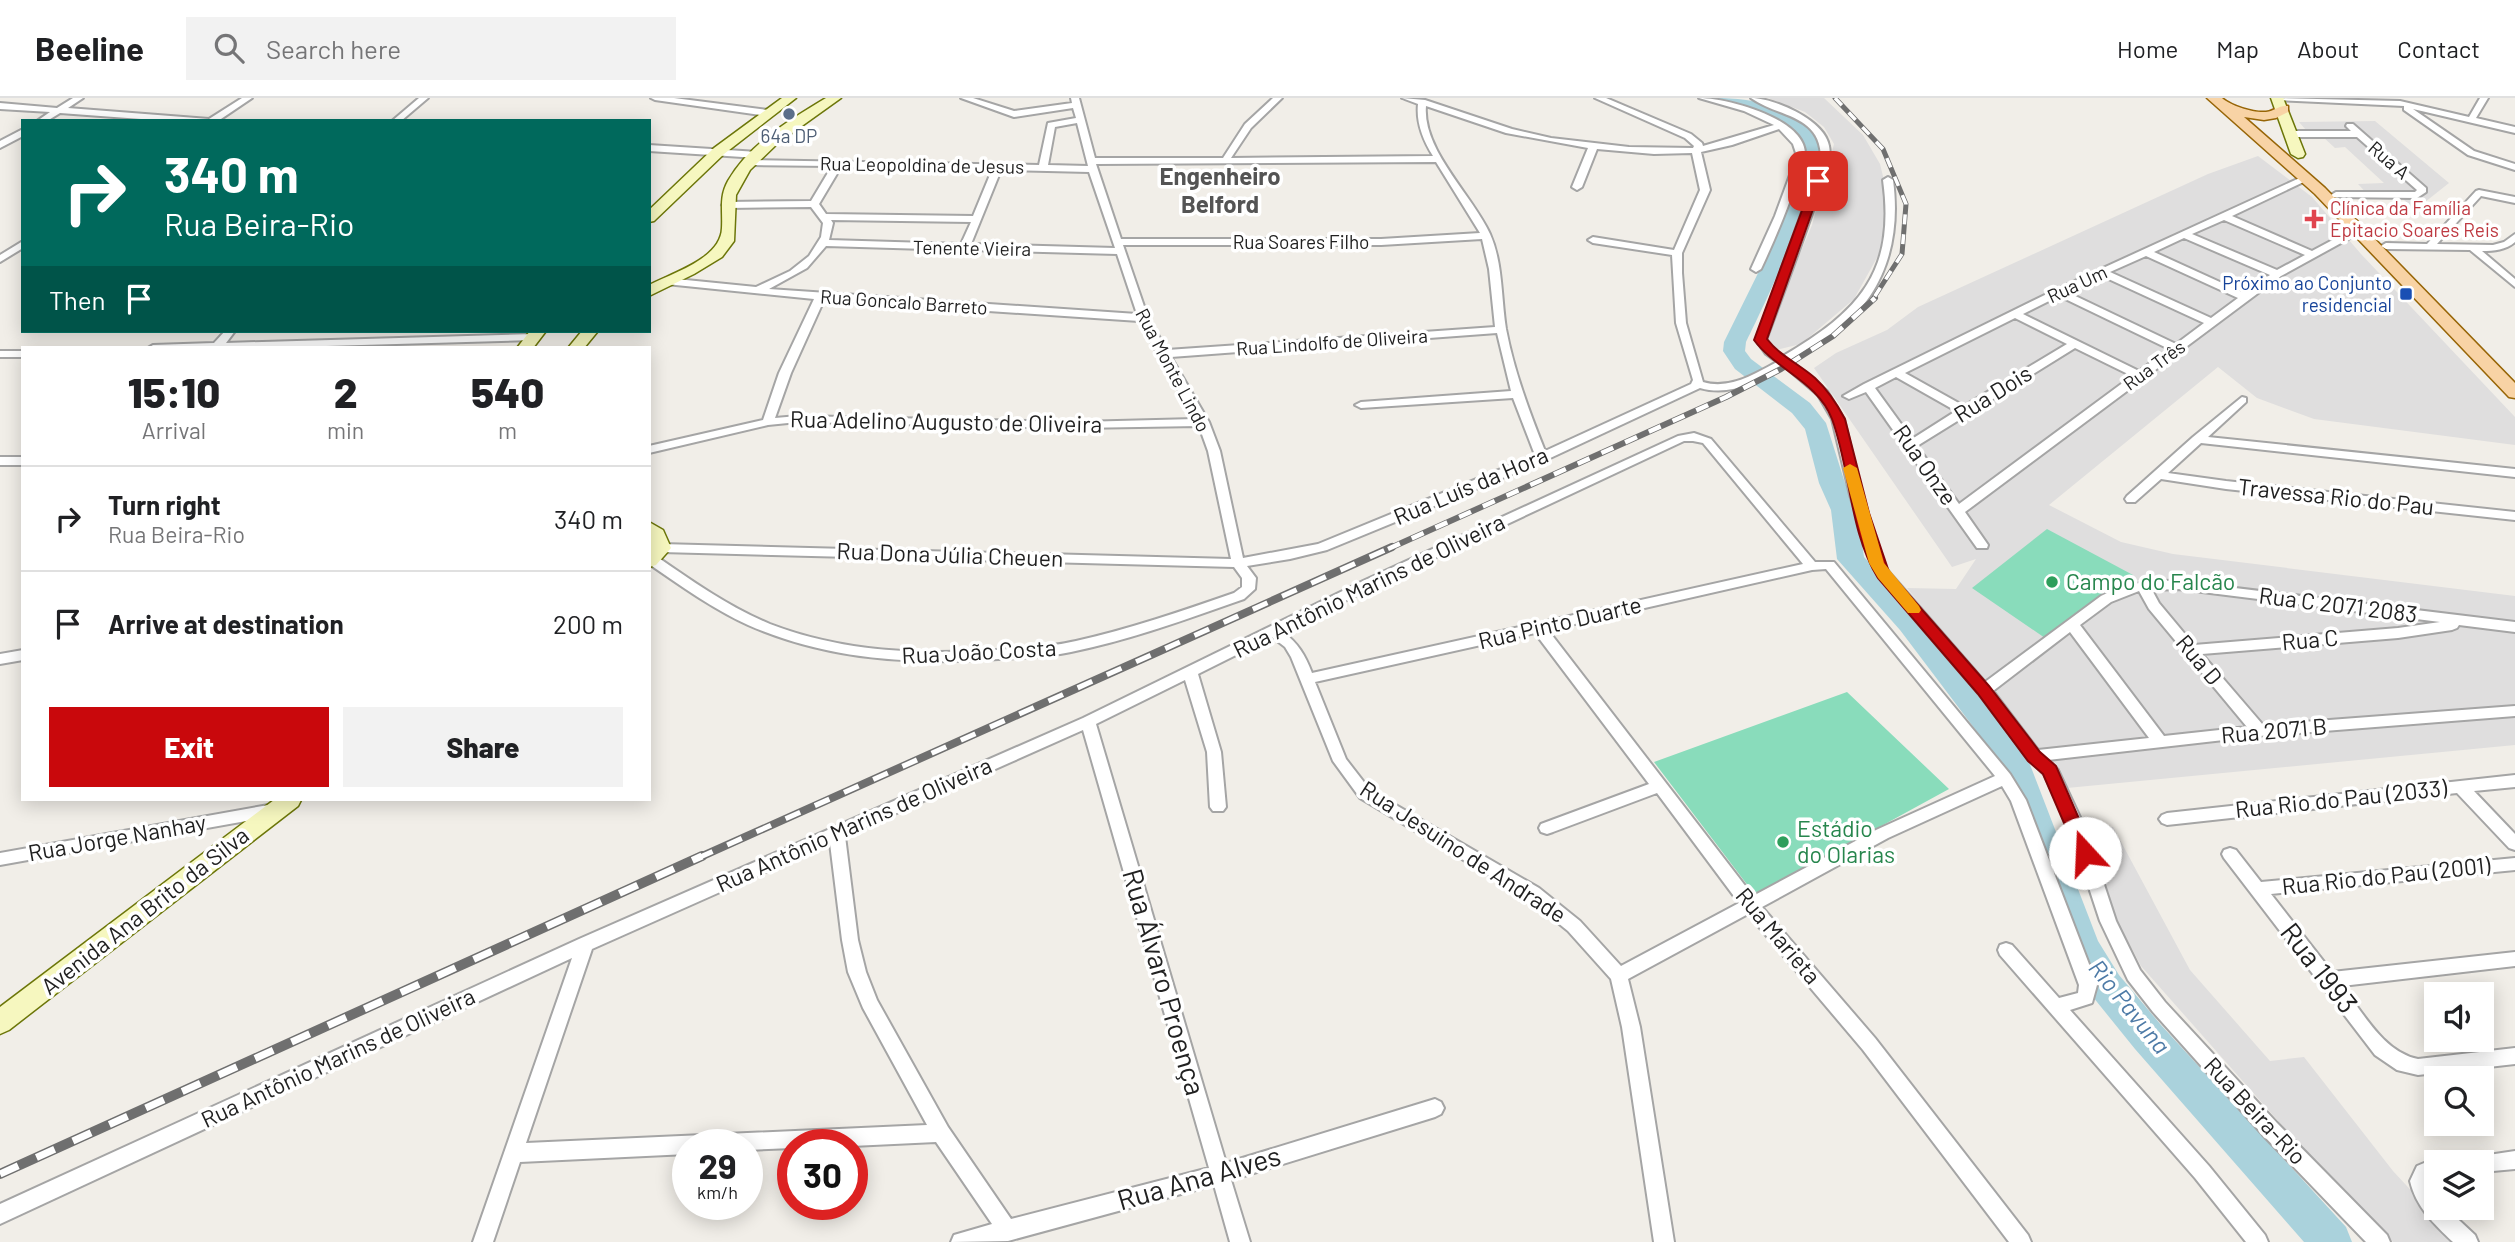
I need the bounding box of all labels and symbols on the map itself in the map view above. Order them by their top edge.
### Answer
marker: 64a DP [781,106,797,122]
place label: 64a DP [761,124,817,147]
street label: Rua A [2364,136,2415,184]
street label: Rua Leopoldina de Jesus [820,151,1024,178]
pin [1788,151,1848,211]
district label: Engenheiro Belford [1159,161,1281,218]
place label: Clínica da Família Epitacio Soares Reis [2330,196,2499,241]
marker: Clínica da Família Epitacio Soares Reis [2304,209,2324,229]
street label: Rua Soares Filho [1233,230,1369,253]
street label: Tenente Vieira [913,235,1031,260]
street label: Rua Um [2043,260,2110,307]
place label: Próximo ao Conjunto residencial [2222,271,2392,316]
street label: Rua Goncalo Barreto [820,284,989,319]
marker: Próximo ao Conjunto residencial [2398,286,2414,302]
street label: Rua Monte Lindo [1131,304,1216,435]
street label: Rua Lindolfo de Oliveira [1235,323,1428,360]
street label: Rua Três [2118,334,2189,395]
street label: Rua Dois [1948,358,2037,428]
street label: Rua Adelino Augusto de Oliveira [790,404,1102,438]
street label: Rua Onze [1888,419,1964,510]
street label: Rua Luís da Hora [1389,440,1552,530]
street label: Travessa Rio do Pau [2237,472,2435,520]
street label: Rua Antônio Marins de Oliveira [1228,507,1509,663]
street label: Rua Dona Júlia Cheuen [836,536,1064,572]
place label: Campo do Falcão [2066,567,2235,595]
marker: Campo do Falcão [2044,574,2060,590]
street label: Rua C 2071 2083 [2257,580,2419,628]
street label: Rua Pinto Duarte [1475,590,1644,654]
street label: Rua C [2280,623,2339,655]
street label: Rua D [2171,629,2229,690]
street label: Rua João Costa [901,633,1057,669]
street label: Rua 2071 B [2220,711,2328,749]
street label: Rua Antônio Marins de Oliveira [711,750,996,898]
street label: Rua Rio do Pau (2033) [2234,773,2449,823]
street label: Rua Jesuino de Andrade [1355,774,1572,928]
street label: Rua Jorge Nanhay [26,808,208,866]
place label: Estádio do Olarias [1797,814,1895,868]
position arrow [2048,816,2122,890]
street label: Avenida Ana Brito da Silva [35,820,254,1000]
marker: Estádio do Olarias [1775,834,1791,850]
street label: Rua Rio do Pau (2001) [2280,850,2493,900]
street label: Rua Álvaro Proença [1116,864,1214,1099]
street label: Rua Marieta [1730,881,1827,989]
street label: Rua 1993 [2274,915,2366,1019]
water label: Rio Pavuna [2083,953,2177,1059]
street label: Rua Antônio Marins de Oliveira [196,981,479,1133]
street label: Rua Beira-Rio [2199,1051,2313,1170]
speed limit sign: 30 [777,1129,868,1220]
street label: Rua Ana Alves [1113,1137,1284,1217]

